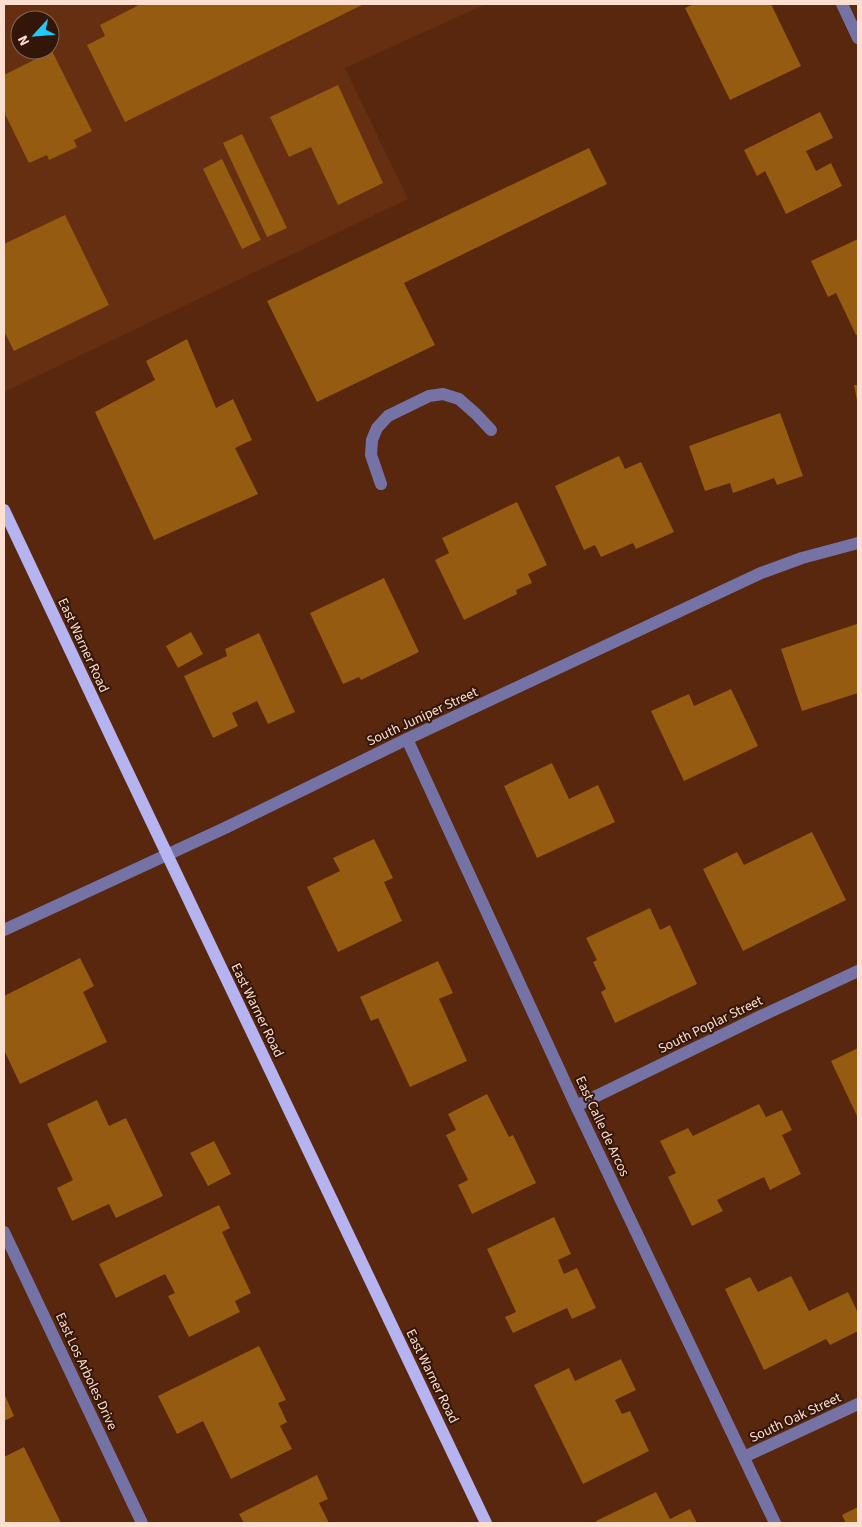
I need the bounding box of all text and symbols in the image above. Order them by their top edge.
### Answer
north arrow [10,10,60,60]
text: N [13,32,35,49]
street label: East Warner Road [52,595,114,696]
street label: South Juniper Street [363,682,482,751]
street label: East Warner Road [226,960,289,1061]
street label: South Poplar Street [655,991,766,1059]
street label: East Calle de Arcos [570,1073,634,1180]
street label: East Los Arboles Drive [50,1309,122,1434]
street label: East Warner Road [401,1326,464,1427]
street label: South Oak Street [746,1388,845,1448]

